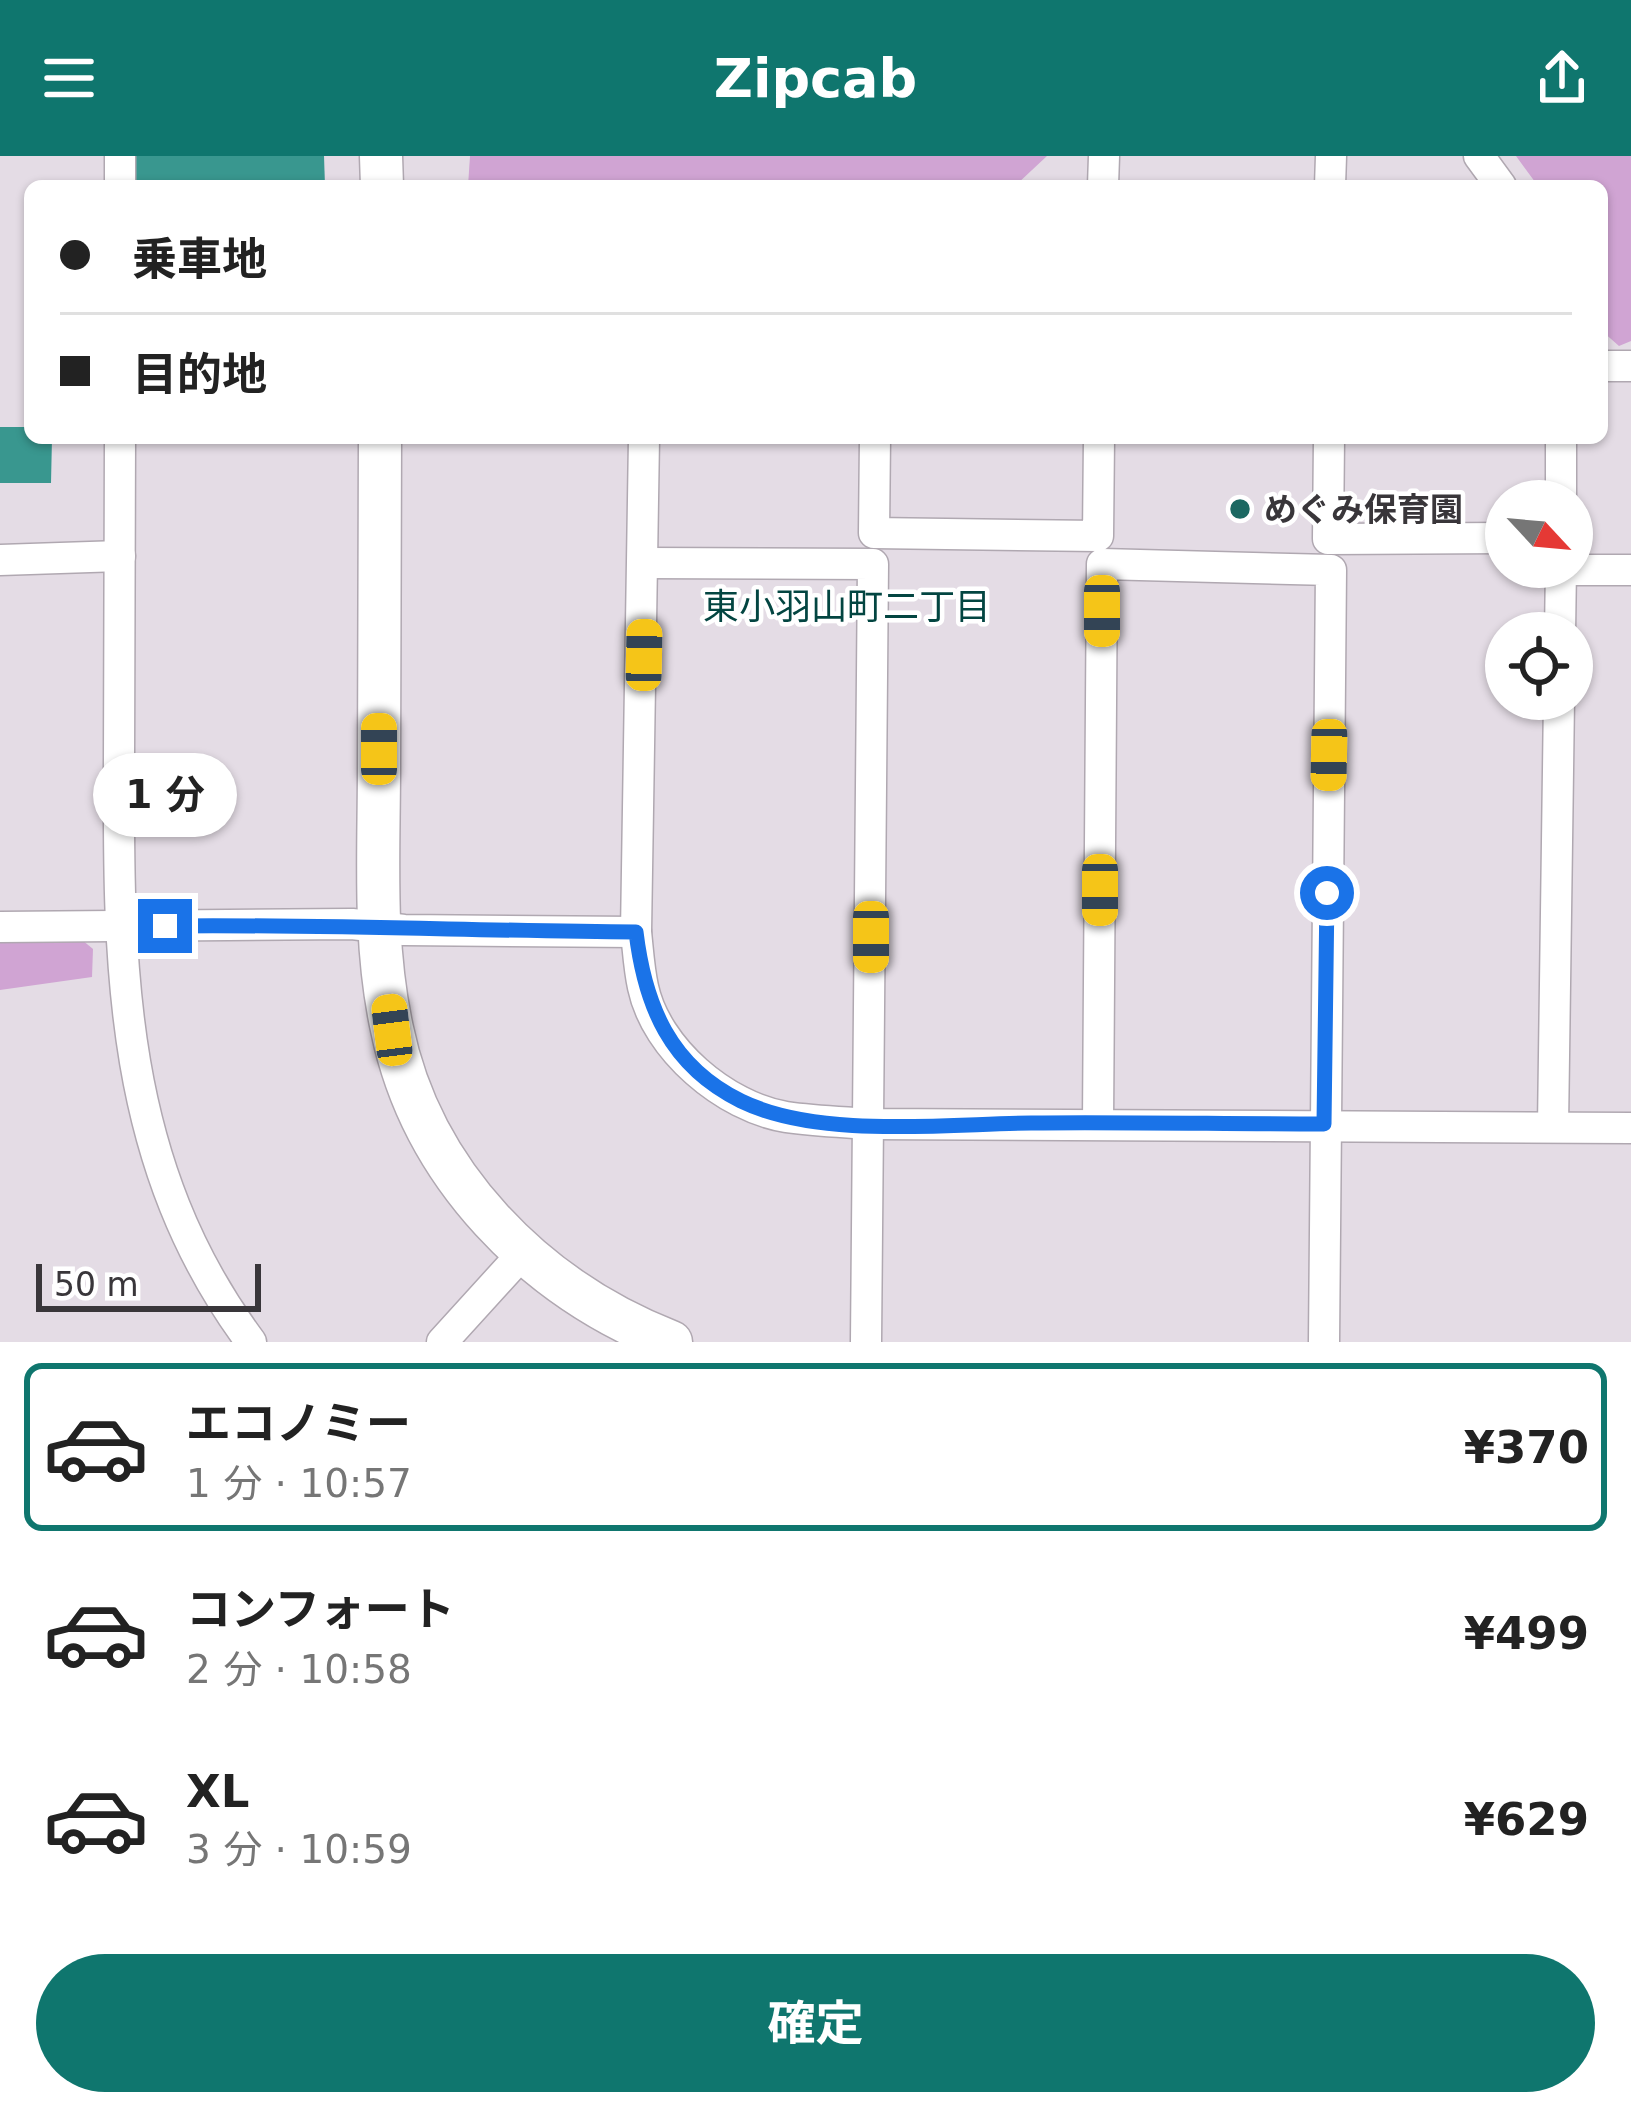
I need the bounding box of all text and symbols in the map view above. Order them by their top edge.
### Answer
icon: menu [36,45,102,111]
icon: share [1529,45,1595,111]
text: Zipcab [714,47,917,110]
text: 乗車地 [132,233,267,286]
text: 目的地 [132,348,267,401]
north arrow [1485,480,1593,588]
map controls [1485,480,1593,720]
place label: めぐみ保育園 [1264,490,1463,529]
marker: めぐみ保育園 [1227,496,1253,522]
car [1084,575,1120,647]
district label: 東小羽山町二丁目 [703,586,991,627]
button: locate [1485,612,1593,720]
car [625,619,663,691]
car [361,713,397,785]
car [1310,719,1348,791]
callout: 1 分 [93,752,237,836]
text: 1 分 [125,772,205,817]
car [1082,854,1118,926]
route start [1300,866,1354,920]
route end [138,899,192,953]
car [853,901,889,973]
car [370,992,414,1068]
scale bar [36,1258,261,1311]
text: 50 m [54,1265,139,1304]
icon: car [42,1393,150,1501]
text: エコノミー [186,1397,411,1450]
text: ¥370 [1464,1421,1589,1474]
text: 1 分 · 10:57 [186,1461,412,1506]
icon: car [42,1579,150,1687]
text: コンフォート [186,1583,455,1636]
text: ¥499 [1464,1607,1589,1660]
text: 2 分 · 10:58 [186,1647,412,1692]
icon: car [42,1765,150,1873]
text: XL [186,1765,249,1818]
text: ¥629 [1464,1793,1589,1846]
text: 3 分 · 10:59 [186,1827,412,1872]
button: 確定 [36,1954,1595,2092]

